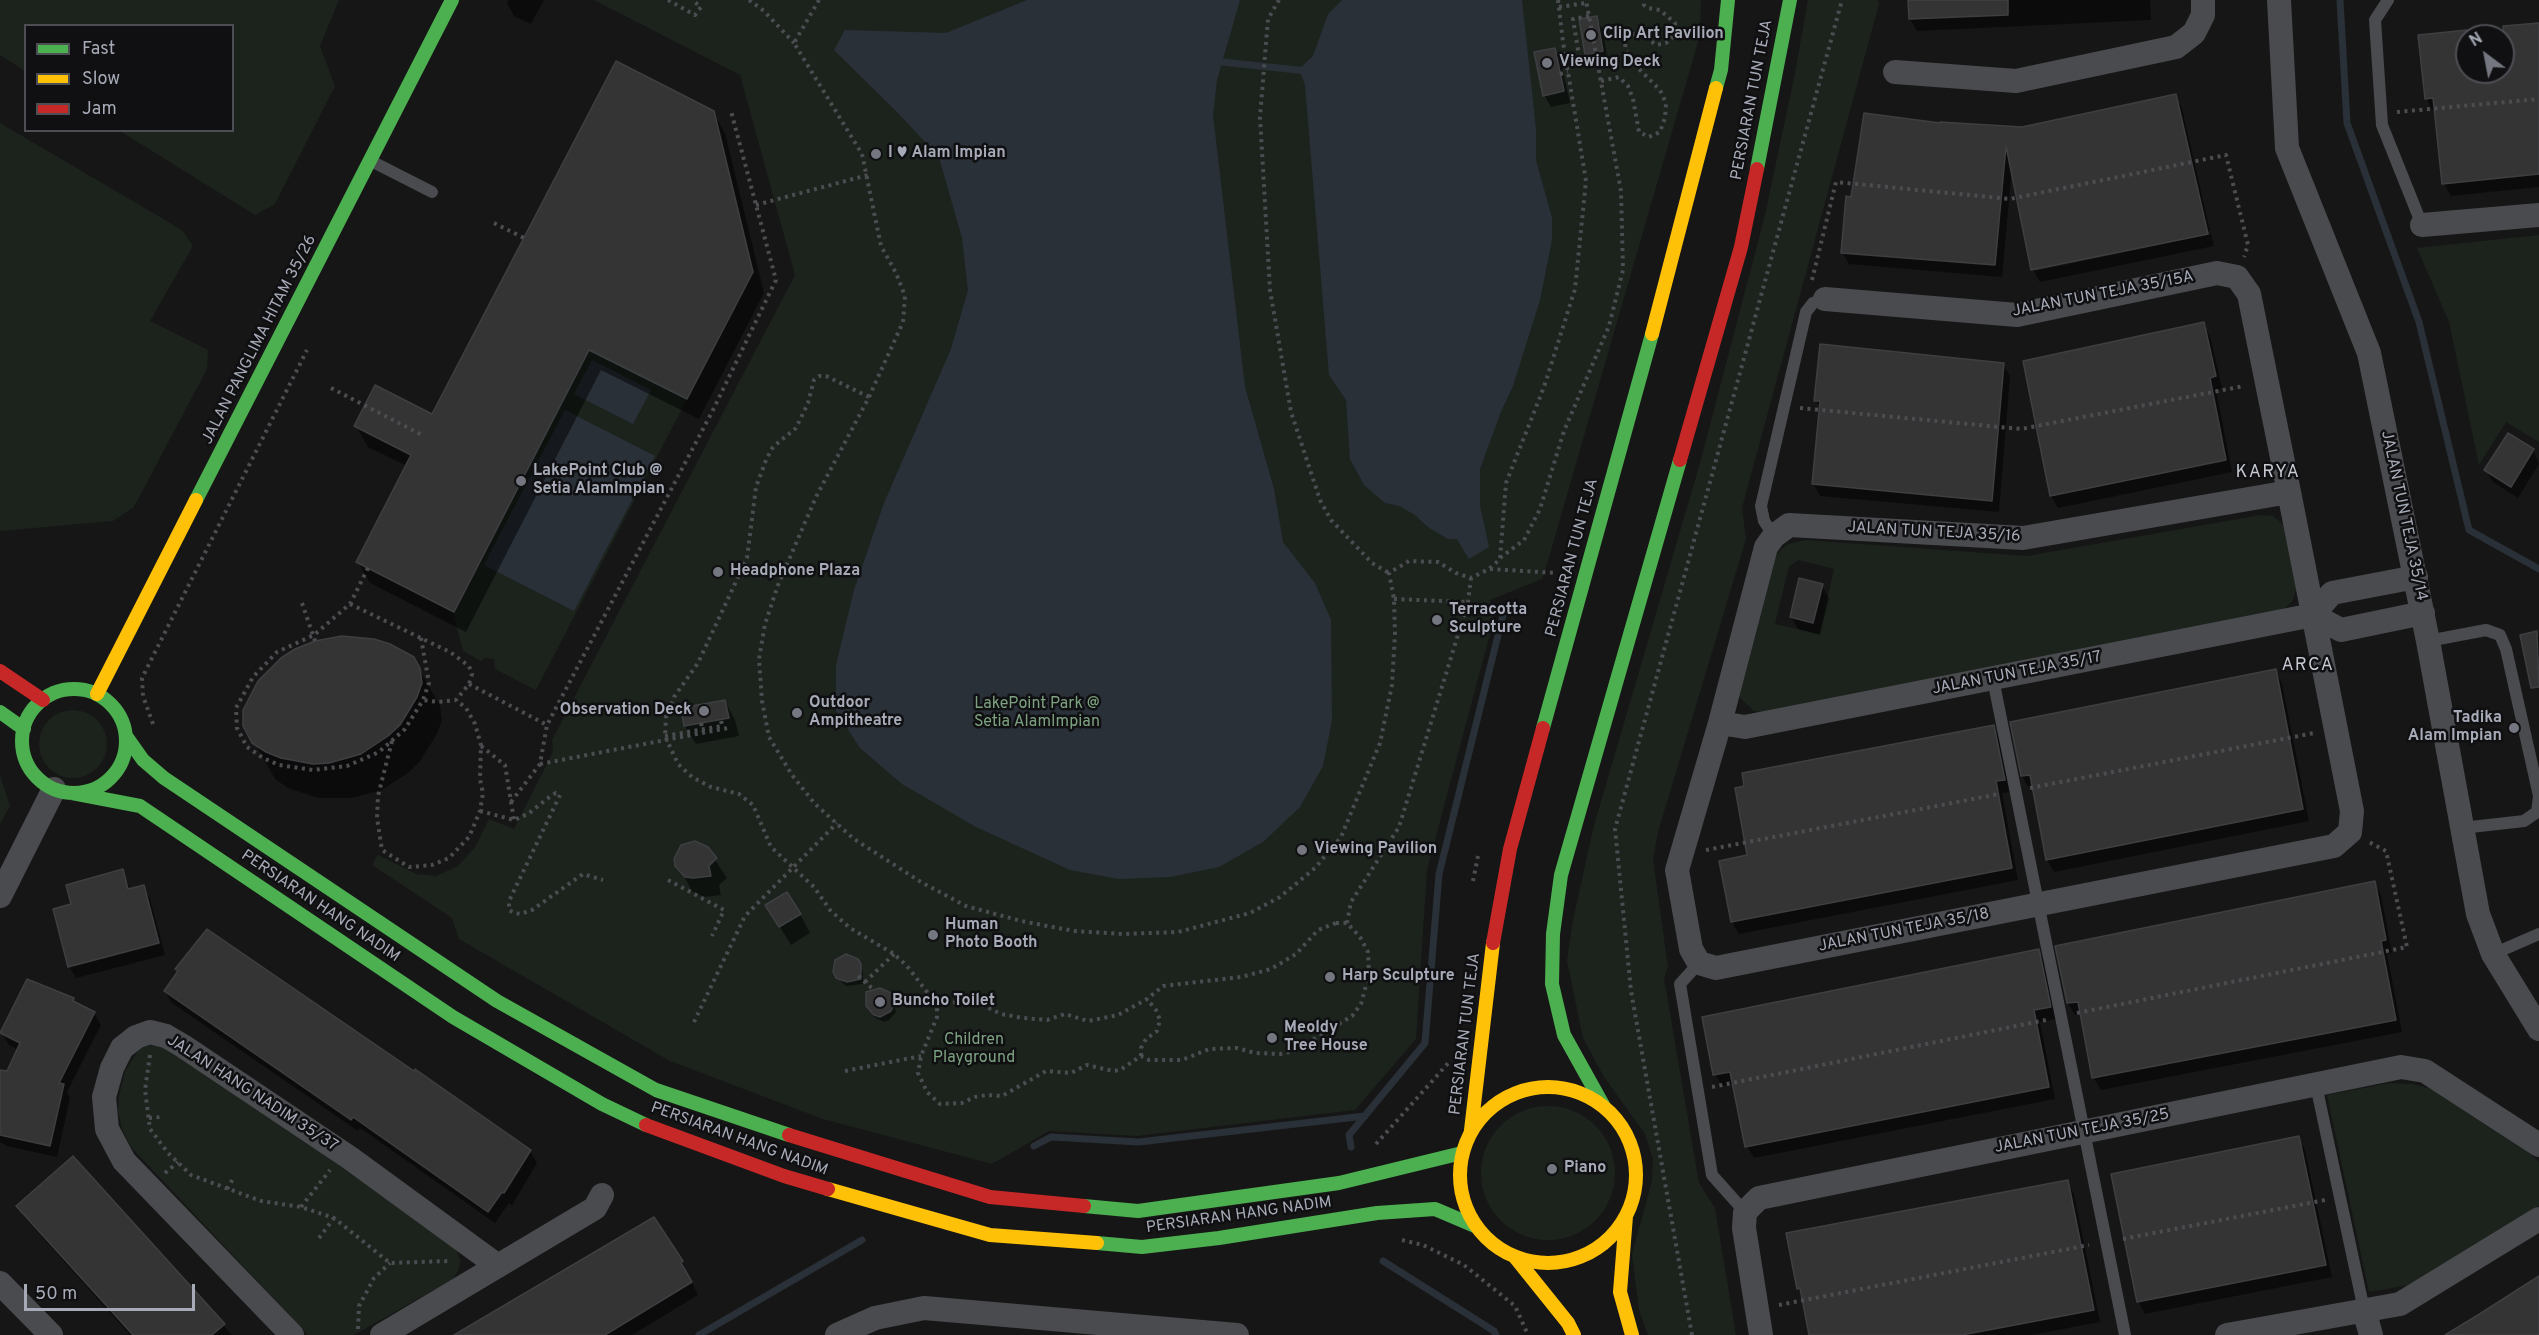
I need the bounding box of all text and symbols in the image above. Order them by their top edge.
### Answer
street label: PERSIARAN TUN TEJA [1728,18,1778,182]
legend [24,24,234,132]
north arrow [2455,24,2515,84]
place label: Clip Art Pavilion [1603,25,1724,45]
marker: Clip Art Pavilion [1584,28,1598,42]
text: N [2466,29,2487,52]
text: Fast [82,38,115,61]
place label: Viewing Deck [1559,53,1660,73]
marker: Viewing Deck [1540,56,1554,70]
text: Slow [82,68,120,91]
text: Jam [82,98,117,121]
place label: I ♥ Alam Impian [888,144,1006,164]
marker: I ♥ Alam Impian [869,147,883,161]
street label: JALAN PANGLIMA HITAM 35/26 [199,232,321,448]
street label: JALAN TUN TEJA 35/15A [2011,268,2195,322]
street label: JALAN TUN TEJA 35/14 [2376,429,2430,603]
place label: LakePoint Club @ Setia AlamImpian [533,462,665,500]
district label: KARYA [2236,462,2300,484]
marker: LakePoint Club @ Setia AlamImpian [514,474,528,488]
street label: PERSIARAN TUN TEJA [1543,477,1603,639]
street label: JALAN TUN TEJA 35/16 [1847,519,2021,547]
place label: Headphone Plaza [730,562,860,582]
marker: Headphone Plaza [711,565,725,579]
place label: Terracotta Sculpture [1449,601,1527,639]
marker: Terracotta Sculpture [1430,613,1444,627]
street label: JALAN TUN TEJA 35/17 [1931,648,2103,700]
district label: ARCA [2281,655,2335,677]
place label: Outdoor Ampitheatre [809,694,902,732]
park label: LakePoint Park @ Setia AlamImpian [974,695,1100,733]
place label: Observation Deck [560,701,692,721]
marker: Observation Deck [697,704,711,718]
marker: Outdoor Ampitheatre [790,706,804,720]
place label: Tadika Alam Impian [2408,709,2502,747]
marker: Tadika Alam Impian [2507,721,2521,735]
place label: Viewing Pavilion [1314,840,1437,860]
marker: Viewing Pavilion [1295,843,1309,857]
street label: PERSIARAN HANG NADIM [237,847,403,967]
street label: JALAN TUN TEJA 35/18 [1817,905,1991,957]
place label: Human Photo Booth [945,916,1038,954]
marker: Human Photo Booth [926,928,940,942]
street label: PERSIARAN TUN TEJA [1447,952,1485,1116]
place label: Harp Sculpture [1342,967,1455,987]
marker: Harp Sculpture [1323,970,1337,984]
place label: Buncho Toilet [892,992,995,1012]
marker: Buncho Toilet [873,995,887,1009]
place label: Meoldy Tree House [1284,1019,1368,1057]
park label: Children Playground [933,1031,1015,1069]
marker: Meoldy Tree House [1265,1031,1279,1045]
street label: JALAN HANG NADIM 35/37 [163,1032,341,1156]
street label: PERSIARAN HANG NADIM [648,1099,830,1181]
street label: JALAN TUN TEJA 35/25 [1993,1106,2171,1158]
place label: Piano [1564,1159,1606,1179]
marker: Piano [1545,1162,1559,1176]
street label: PERSIARAN HANG NADIM [1145,1193,1333,1239]
scale bar [27,1272,198,1310]
text: 50 m [35,1283,77,1306]

